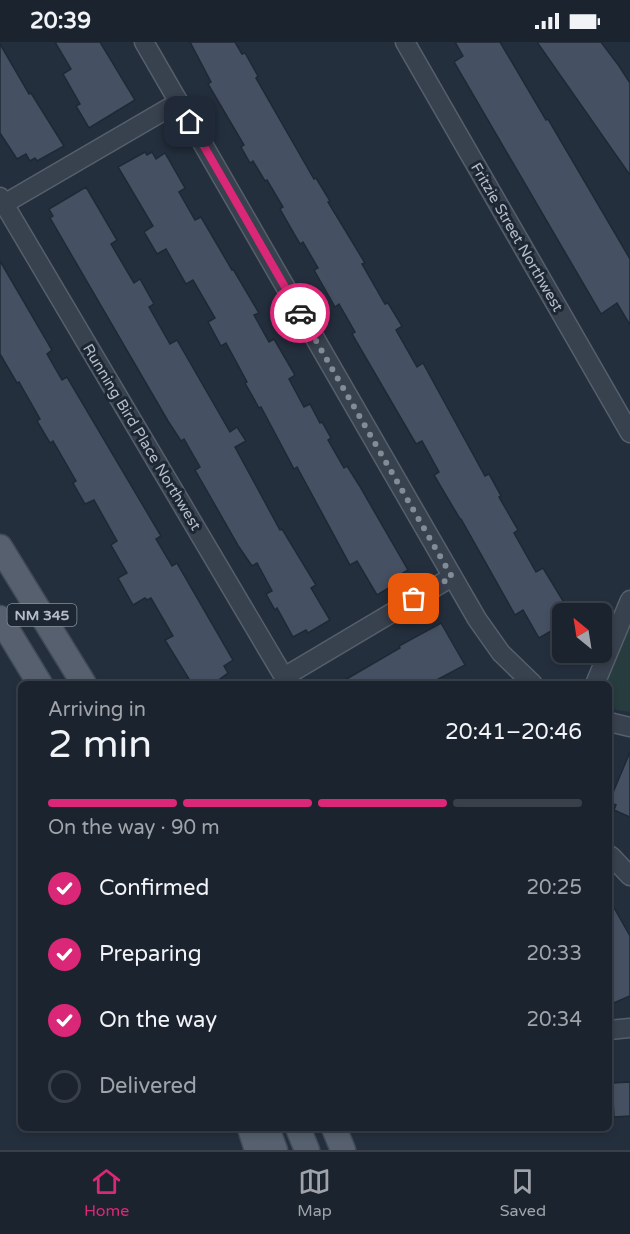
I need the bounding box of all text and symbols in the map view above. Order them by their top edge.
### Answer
text: 20:39 [30,8,91,34]
pin [164,96,215,147]
icon: home [173,105,206,138]
street label: Fritzie Street Northwest [467,159,567,315]
courier [270,283,330,343]
icon: car [284,297,317,330]
street label: Running Bird Place Northwest [79,341,205,534]
pin [388,573,439,624]
icon: bag [397,582,430,615]
north arrow [552,603,612,663]
map controls [552,603,612,663]
road number: NM 345 [8,604,76,626]
text: Arriving in [48,698,146,722]
text: 20:41–20:46 [445,719,582,745]
text: 2 min [48,721,152,768]
text: On the way · 90 m [48,816,220,840]
icon: check [48,872,81,905]
text: Confirmed [99,875,209,901]
text: 20:25 [527,876,582,900]
icon: check [48,938,81,971]
text: Preparing [99,941,202,967]
text: 20:33 [527,942,582,966]
icon: check [48,1004,81,1037]
text: On the way [99,1007,217,1033]
text: 20:34 [527,1008,582,1032]
text: Delivered [99,1073,197,1099]
tab: Home [84,1165,129,1221]
tab: Map [297,1165,332,1221]
tab: Saved [500,1165,546,1221]

